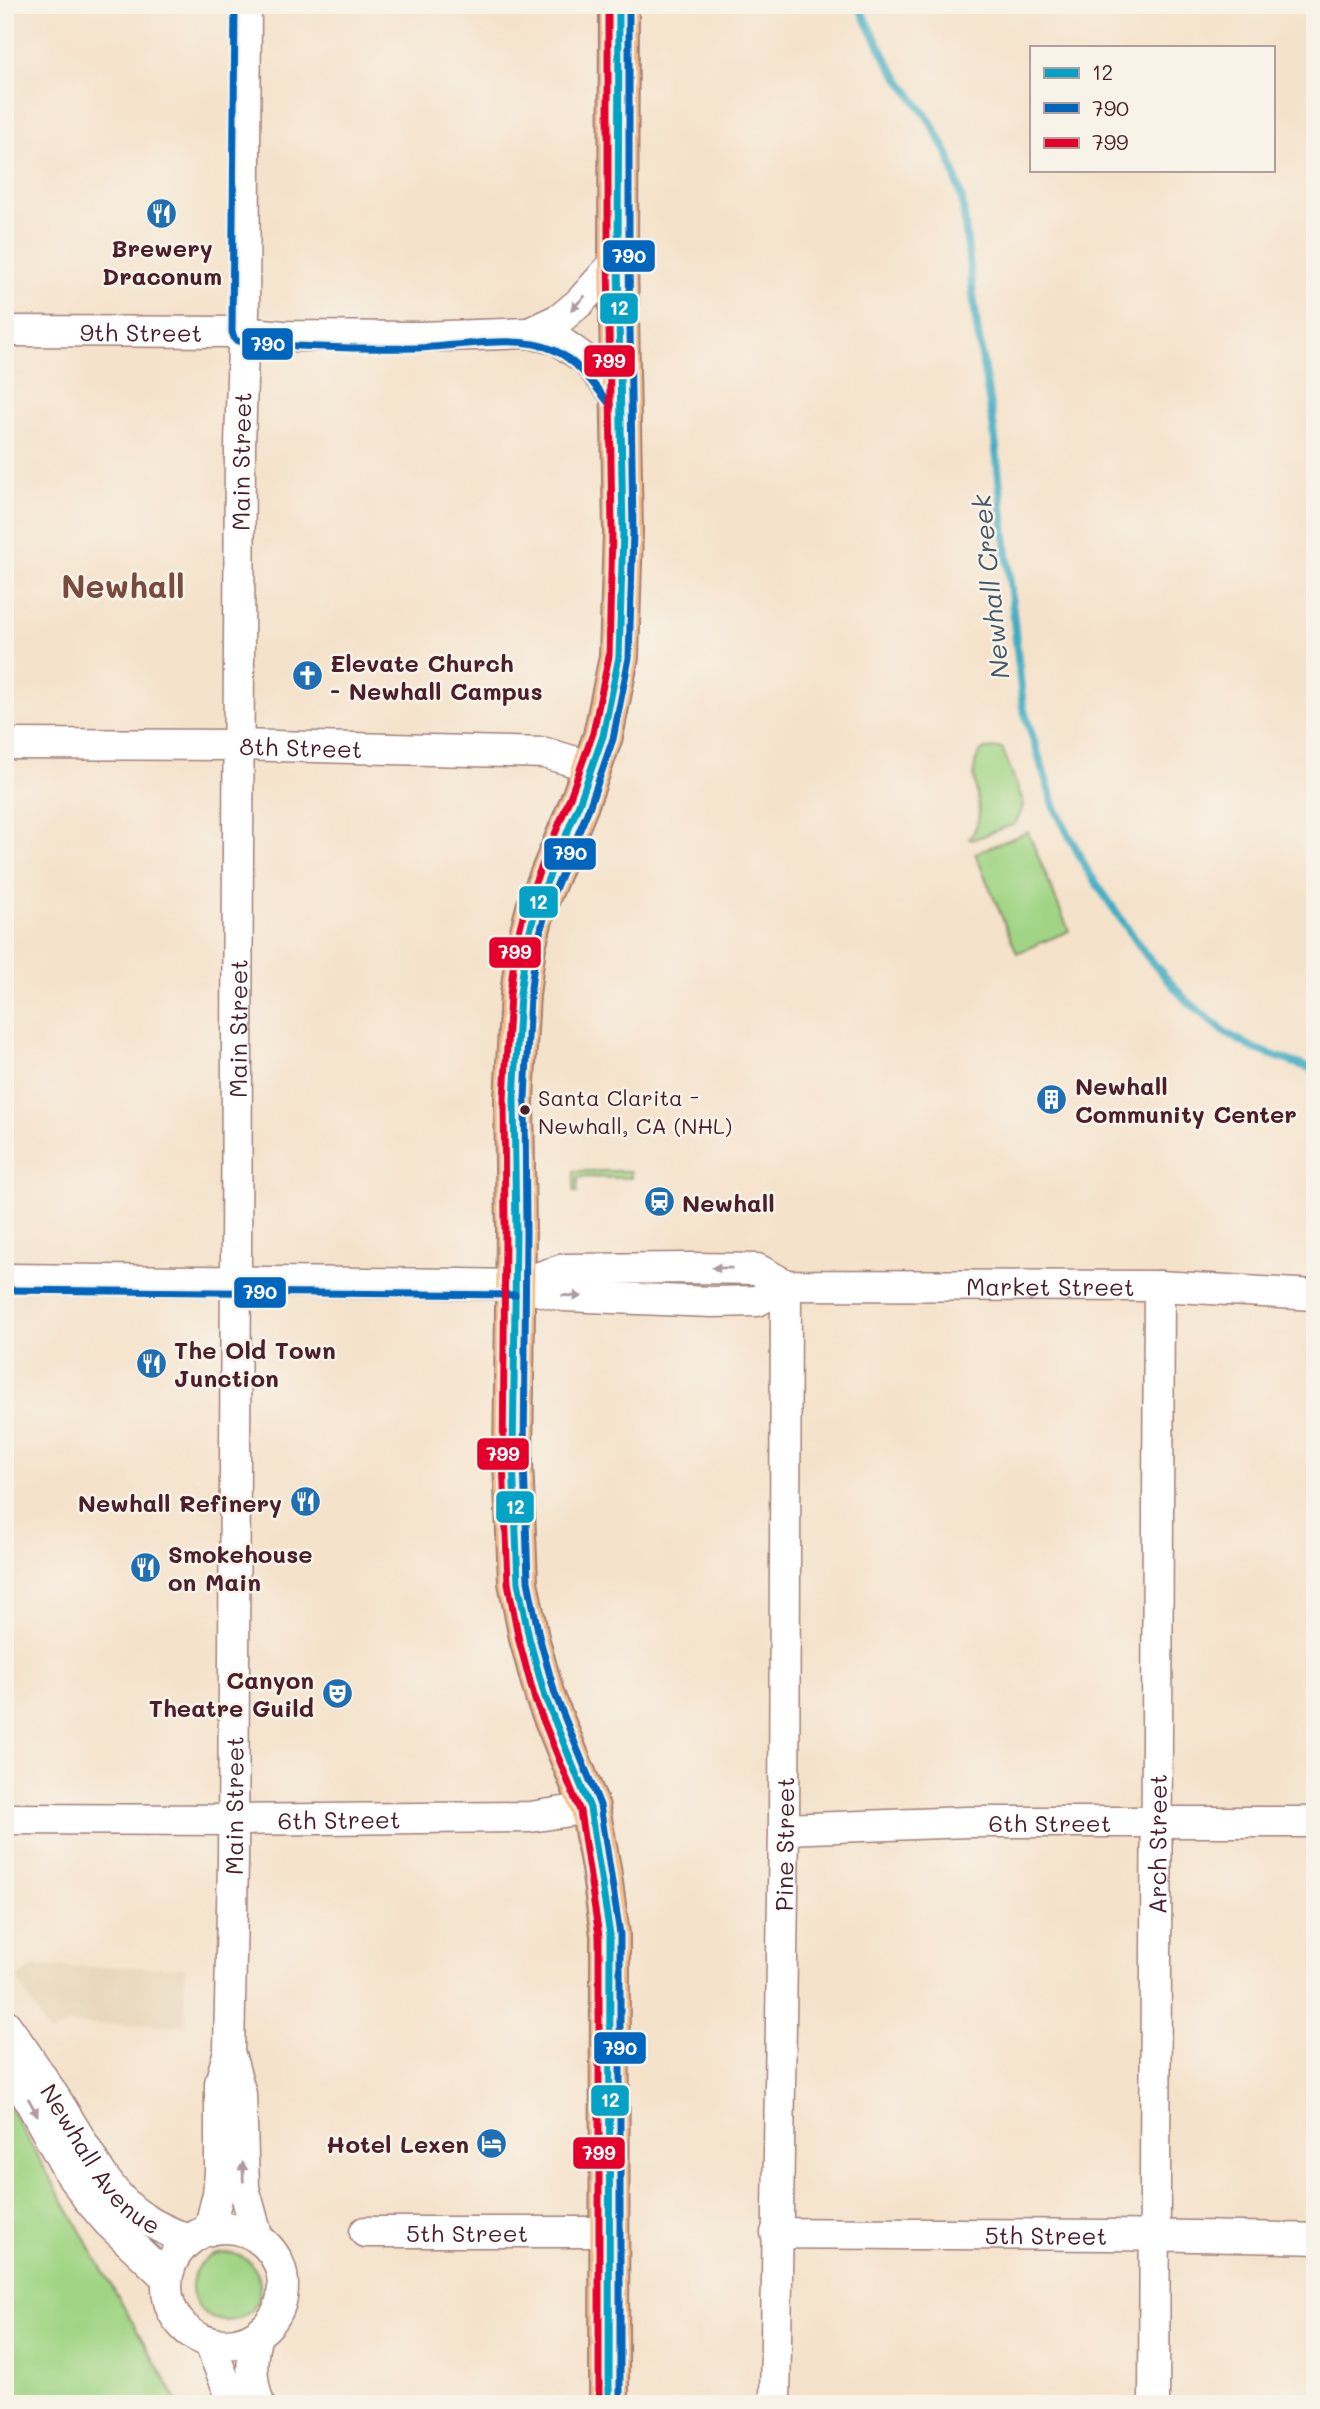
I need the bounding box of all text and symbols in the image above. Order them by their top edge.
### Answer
legend [1030,46,1274,172]
text: 12 [1092,58,1113,85]
text: 790 [1092,94,1129,121]
text: 799 [1092,128,1129,155]
restaurant icon: Brewery Draconum [145,196,179,230]
place label: Brewery Draconum [102,232,222,291]
line badge: 790 [602,239,656,273]
text: 790 [612,243,646,268]
line badge: 12 [599,292,639,325]
one-way arrow [570,294,587,311]
text: 12 [609,295,629,320]
street label: 9th Street [80,316,202,347]
line badge: 790 [241,327,294,361]
text: 790 [251,331,285,356]
line badge: 799 [583,344,636,378]
text: 799 [592,348,626,373]
street label: Main Street [224,392,257,531]
water label: Newhall Creek [963,492,1017,681]
district label: Newhall [61,564,185,606]
place label: Elevate Church - Newhall Campus [330,647,543,706]
church icon: Elevate Church - Newhall Campus [290,659,324,693]
street label: 8th Street [239,729,363,764]
line badge: 790 [543,837,597,871]
text: 790 [553,840,587,865]
line badge: 12 [518,885,559,919]
text: 12 [528,889,548,914]
line badge: 799 [488,936,542,969]
text: 799 [498,939,532,964]
street label: Main Street [221,959,253,1098]
place label: Newhall Community Center [1075,1070,1297,1129]
building icon: Newhall Community Center [1035,1082,1069,1116]
place label: Santa Clarita - Newhall, CA (NHL) [538,1083,732,1140]
marker: Santa Clarita - Newhall, CA (NHL) [518,1103,532,1117]
station icon: Newhall [642,1185,676,1219]
place label: Newhall [682,1187,775,1218]
one-way arrow [711,1263,733,1274]
street label: Market Street [966,1270,1135,1301]
line badge: 790 [233,1276,287,1309]
text: 790 [243,1279,277,1304]
one-way arrow [561,1290,583,1301]
place label: The Old Town Junction [174,1334,336,1393]
restaurant icon: The Old Town Junction [134,1346,168,1380]
line badge: 799 [476,1437,530,1471]
text: 799 [486,1441,520,1466]
restaurant icon: Newhall Refinery [288,1485,322,1519]
place label: Newhall Refinery [78,1487,282,1518]
line badge: 12 [495,1490,535,1524]
text: 12 [505,1494,525,1519]
place label: Smokehouse on Main [168,1538,313,1597]
restaurant icon: Smokehouse on Main [128,1550,162,1584]
place label: Canyon Theatre Guild [149,1664,314,1723]
theatre icon: Canyon Theatre Guild [320,1676,354,1710]
street label: Main Street [217,1736,249,1875]
street label: Arch Street [1141,1774,1172,1914]
street label: Pine Street [767,1777,800,1911]
street label: 6th Street [277,1803,401,1835]
street label: 6th Street [989,1807,1111,1838]
line badge: 790 [593,2031,647,2065]
text: 790 [603,2035,637,2060]
street label: Newhall Avenue [34,2077,166,2240]
line badge: 12 [590,2084,630,2117]
text: 12 [600,2087,620,2112]
one-way arrow [27,2097,39,2117]
hotel icon: Hotel Lexen [475,2126,509,2160]
place label: Hotel Lexen [326,2128,469,2159]
line badge: 799 [572,2136,626,2170]
text: 799 [582,2140,616,2165]
one-way arrow [238,2161,249,2183]
street label: 5th Street [406,2217,528,2248]
street label: 5th Street [985,2219,1107,2250]

